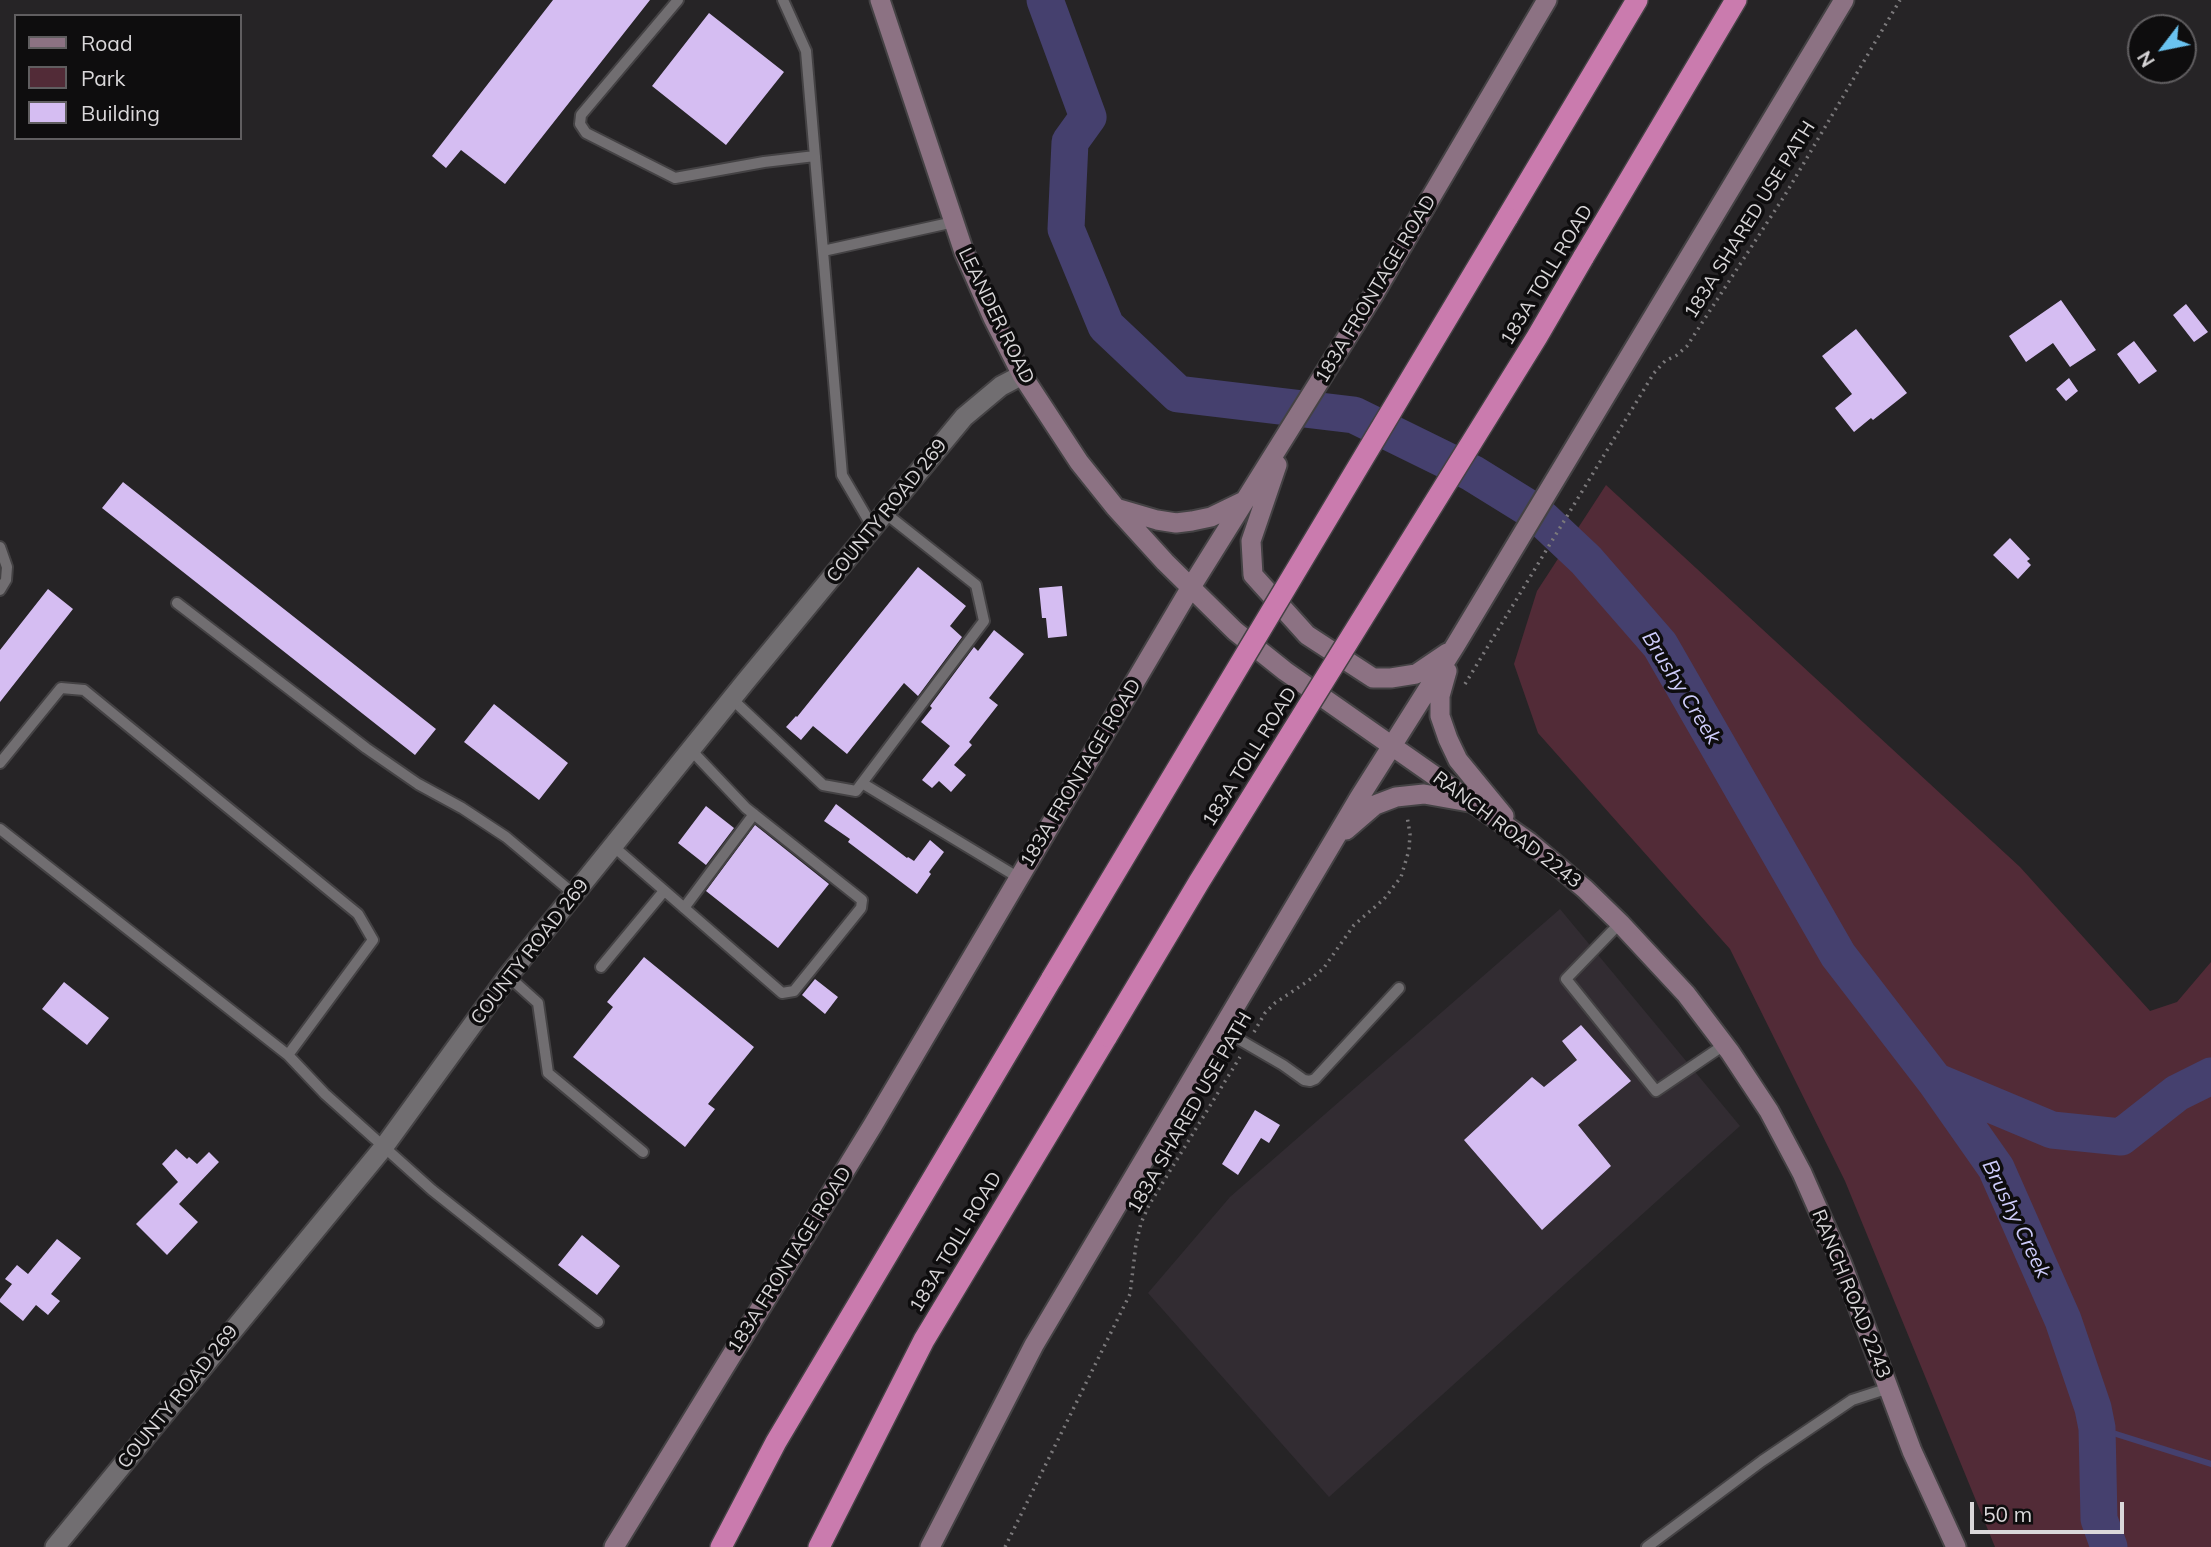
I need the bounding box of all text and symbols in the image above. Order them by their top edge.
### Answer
legend [14,14,242,140]
north arrow [2127,14,2197,84]
text: Road [81,30,132,56]
text: N [2132,47,2160,72]
text: Park [81,65,125,91]
text: Building [81,100,160,126]
street label: 183A SHARED USE PATH [1680,117,1820,323]
street label: 183A FRONTAGE ROAD [1311,191,1441,387]
street label: 183A TOLL ROAD [1496,201,1598,349]
street label: LEANDER ROAD [953,244,1039,388]
street label: COUNTY ROAD 269 [822,435,952,587]
water label: Brushy Creek [1636,627,1726,749]
street label: 183A FRONTAGE ROAD [1016,675,1146,871]
street label: 183A TOLL ROAD [1198,683,1302,831]
street label: RANCH ROAD 2243 [1428,767,1586,893]
street label: COUNTY ROAD 269 [466,875,594,1029]
street label: 183A SHARED USE PATH [1123,1008,1257,1218]
water label: Brushy Creek [1976,1156,2056,1282]
street label: 183A FRONTAGE ROAD [723,1163,857,1357]
street label: 183A TOLL ROAD [905,1168,1007,1316]
street label: RANCH ROAD 2243 [1807,1206,1895,1382]
street label: COUNTY ROAD 269 [113,1321,243,1473]
scale bar [1973,1488,2127,1532]
text: 50 m [1983,1501,2032,1527]

